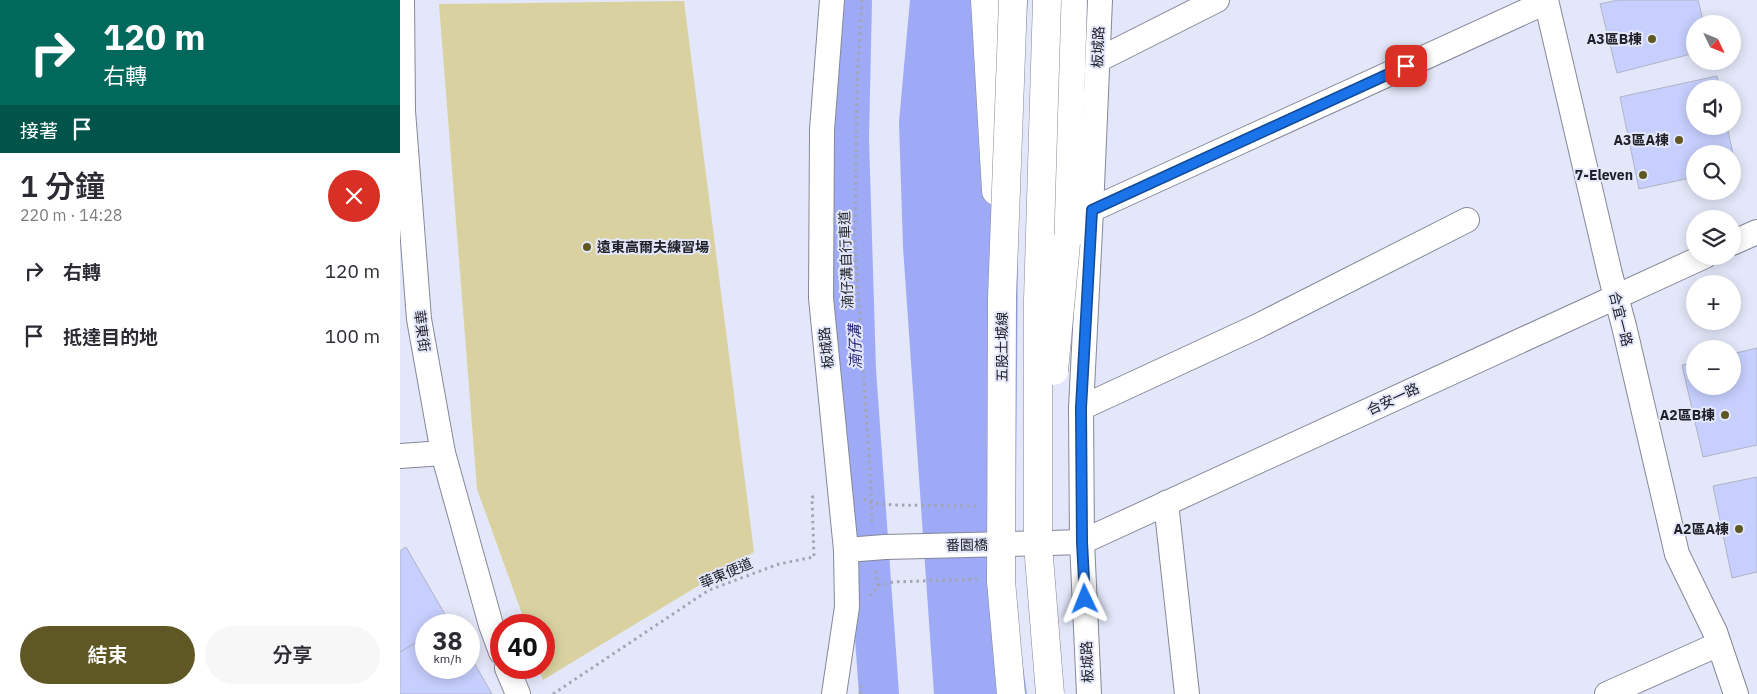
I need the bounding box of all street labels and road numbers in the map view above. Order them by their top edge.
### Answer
street label: 板城路 [1088,26,1108,68]
street label: 湳仔溝自行車道 [835,211,857,309]
street label: 合宜一路 [1605,290,1637,348]
street label: 華東街 [410,309,434,353]
street label: 五股土城線 [993,312,1011,382]
street label: 板城路 [815,326,837,370]
street label: 合安一路 [1364,379,1422,419]
street label: 番園橋 [946,536,988,554]
street label: 華東便道 [697,554,755,592]
street label: 板城路 [1077,641,1097,683]

